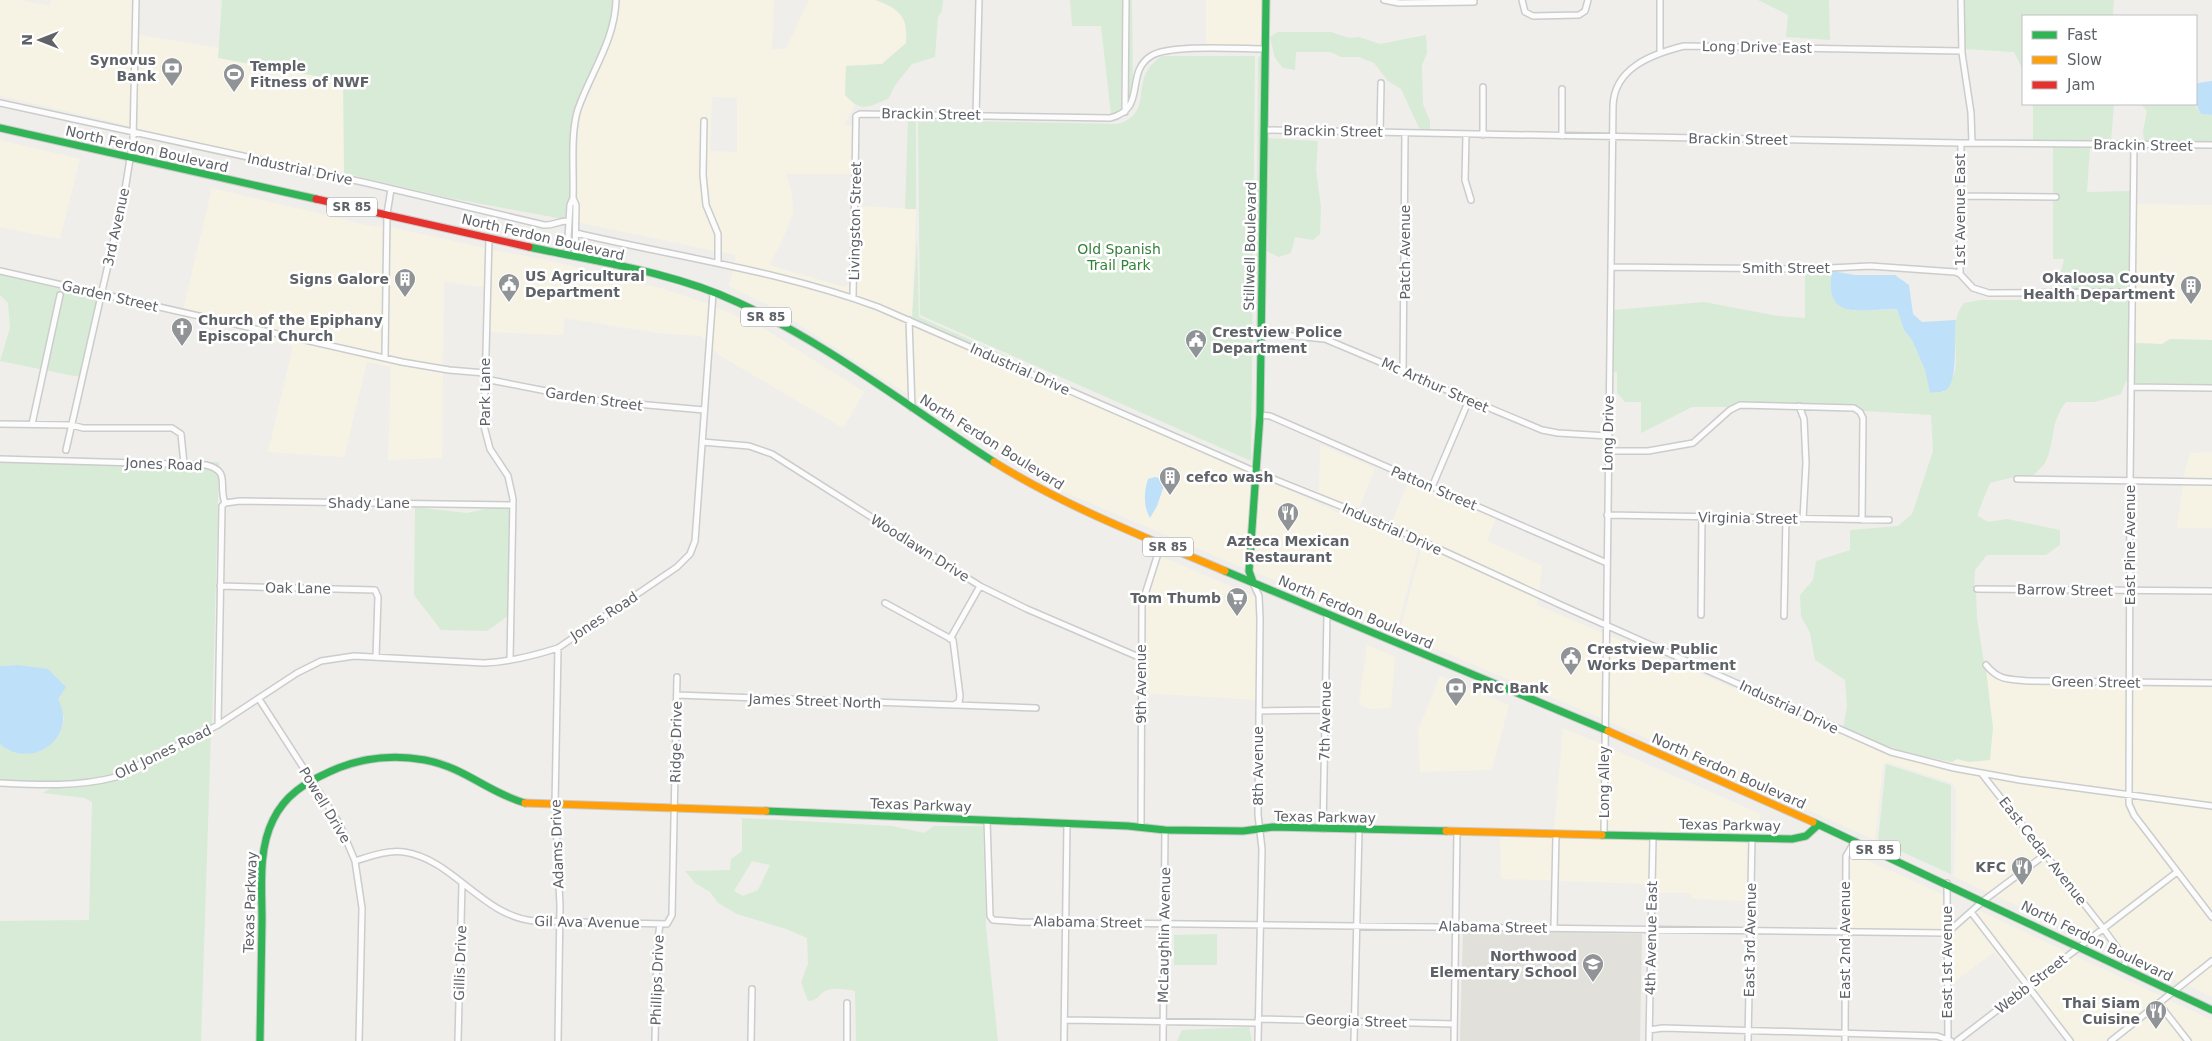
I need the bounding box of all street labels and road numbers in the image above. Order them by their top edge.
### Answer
street label: Long Drive East [1702,38,1813,56]
street label: Brackin Street [881,105,981,123]
street label: North Ferdon Boulevard [64,122,230,176]
street label: Brackin Street [1283,122,1383,140]
street label: Brackin Street [1688,130,1788,148]
street label: Brackin Street [2093,136,2193,154]
street label: Industrial Drive [246,150,354,188]
street label: 1st Avenue East [1952,153,1968,266]
street label: Livingston Street [846,161,864,281]
street label: Stillwell Boulevard [1241,181,1259,311]
street label: 3rd Avenue [100,186,132,268]
road number: SR 85 [327,198,377,216]
street label: Patch Avenue [1397,205,1413,299]
street label: North Ferdon Boulevard [460,210,626,264]
street label: Smith Street [1742,260,1830,276]
street label: Garden Street [60,277,160,315]
road number: SR 85 [741,308,791,326]
street label: Industrial Drive [968,340,1072,398]
street label: Mc Arthur Street [1379,354,1491,416]
street label: Park Lane [477,358,493,426]
street label: Garden Street [544,384,644,414]
street label: North Ferdon Boulevard [917,391,1067,493]
street label: Long Drive [1599,395,1617,471]
street label: Jones Road [124,455,203,473]
street label: Patton Street [1389,463,1480,513]
street label: East Pine Avenue [2122,485,2138,605]
street label: Shady Lane [328,495,410,511]
street label: Industrial Drive [1340,500,1444,558]
street label: Virginia Street [1698,509,1799,527]
street label: Woodlawn Drive [868,511,972,585]
road number: SR 85 [1143,538,1193,556]
street label: North Ferdon Boulevard [1276,572,1436,652]
street label: Oak Lane [265,579,331,597]
street label: Barrow Street [2017,581,2114,599]
street label: Jones Road [566,588,641,644]
street label: 9th Avenue [1133,644,1149,724]
street label: Green Street [2051,673,2141,691]
street label: Industrial Drive [1737,677,1841,737]
street label: 7th Avenue [1316,681,1334,761]
street label: James Street North [747,691,882,711]
street label: Ridge Drive [667,701,685,783]
street label: Old Jones Road [112,722,214,782]
street label: 8th Avenue [1250,726,1266,806]
street label: North Ferdon Boulevard [1650,730,1808,812]
street label: Long Alley [1596,746,1612,818]
street label: Powell Drive [296,764,354,846]
street label: East Cedar Avenue [1996,794,2090,908]
street label: Texas Parkway [869,795,972,815]
street label: Adams Drive [547,799,567,889]
street label: Texas Parkway [1273,808,1376,826]
street label: Texas Parkway [1678,816,1781,834]
road number: SR 85 [1850,840,1900,860]
street label: Texas Parkway [240,851,260,954]
street label: McLaughlin Avenue [1155,867,1173,1003]
street label: 4th Avenue East [1642,880,1660,995]
street label: East 2nd Avenue [1837,881,1853,999]
street label: East 3rd Avenue [1741,883,1759,997]
street label: North Ferdon Boulevard [2019,897,2175,985]
street label: East 1st Avenue [1939,906,1955,1018]
street label: Gil Ava Avenue [534,913,640,931]
street label: Alabama Street [1034,913,1143,931]
street label: Alabama Street [1439,918,1548,936]
street label: Gillis Drive [451,925,469,1001]
street label: Phillips Drive [647,934,667,1026]
street label: Webb Street [1992,951,2070,1017]
street label: Georgia Street [1305,1011,1408,1031]

